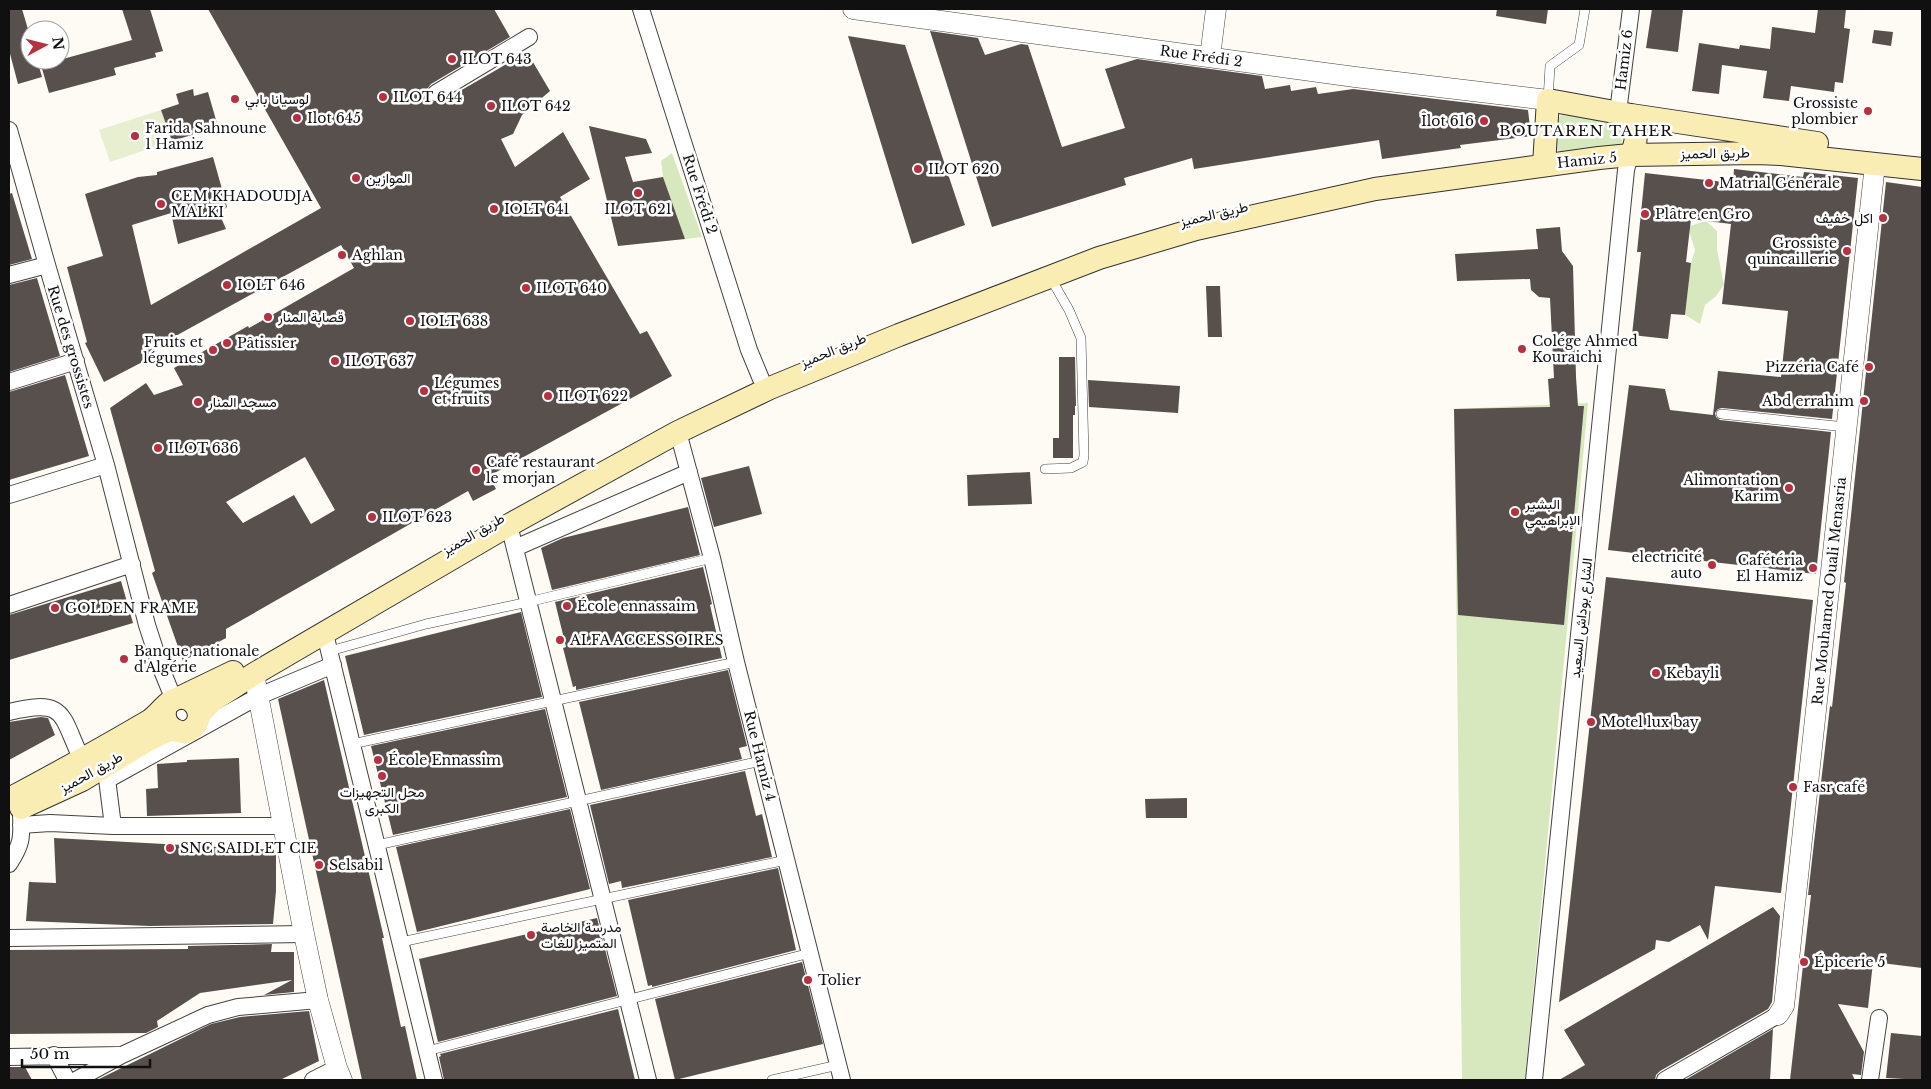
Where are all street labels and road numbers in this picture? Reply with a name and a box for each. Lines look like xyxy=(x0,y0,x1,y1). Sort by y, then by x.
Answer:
street label: Hamiz 6 xyxy=(1611,28,1637,92)
street label: Rue Frédi 2 xyxy=(1159,41,1243,71)
street label: طريق الحميز xyxy=(1679,143,1750,163)
street label: Hamiz 5 xyxy=(1556,148,1618,172)
street label: Rue Frédi 2 xyxy=(679,152,721,236)
street label: طريق الحميز xyxy=(1177,197,1250,231)
street label: Rue des grossistes xyxy=(44,283,98,411)
street label: طريق الحميز xyxy=(796,329,869,372)
street label: Rue Mouhamed Ouali Menasria xyxy=(1808,476,1850,706)
street label: طريق الحميز xyxy=(438,509,508,560)
street label: الشارع بوداش السعيد xyxy=(1566,557,1598,679)
street label: Rue Hamiz 4 xyxy=(740,709,780,803)
street label: طريق الحميز xyxy=(55,747,126,797)

